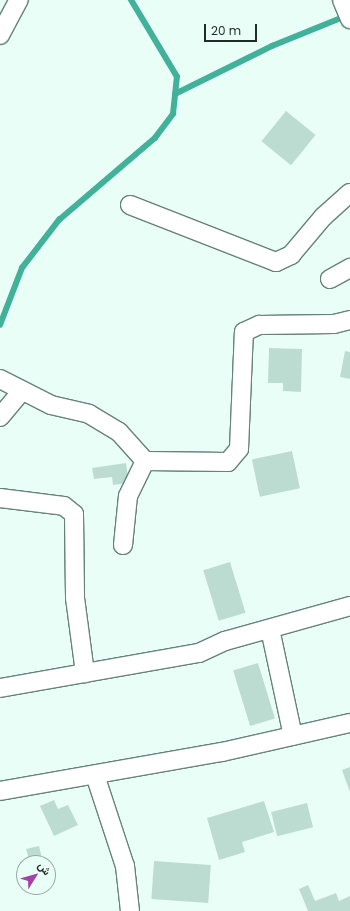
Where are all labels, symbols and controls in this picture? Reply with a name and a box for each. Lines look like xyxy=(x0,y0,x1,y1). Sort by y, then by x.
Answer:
scale bar xyxy=(206,16,259,42)
text: 20 m xyxy=(211,22,241,39)
north arrow xyxy=(16,855,56,895)
text: ش xyxy=(34,858,55,878)

